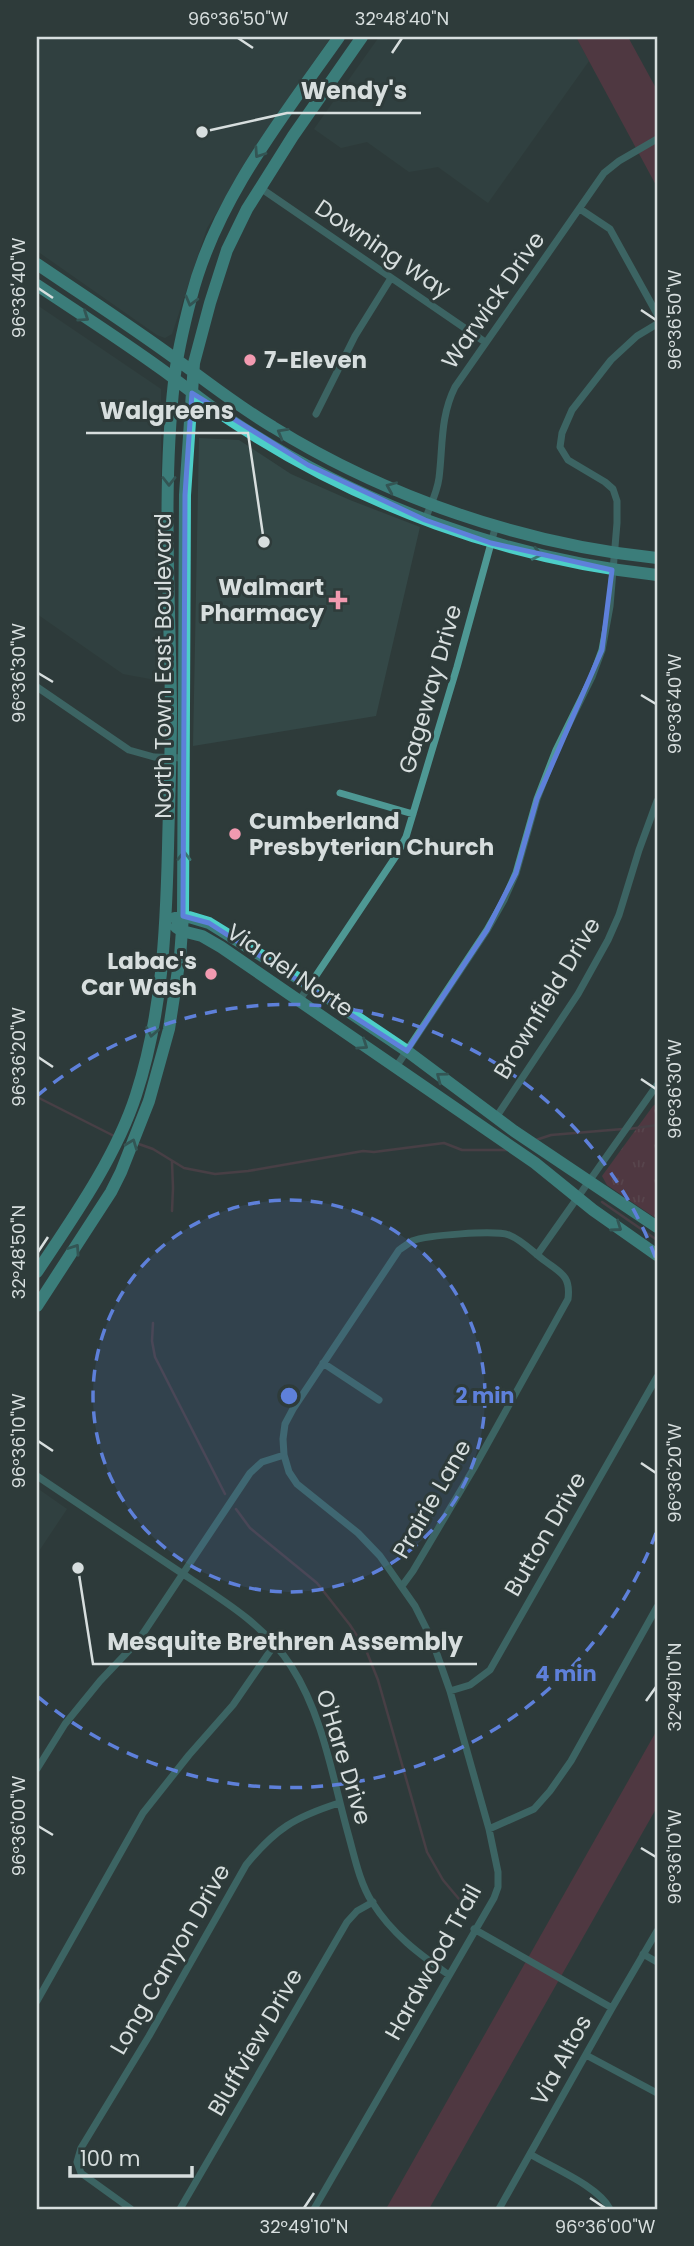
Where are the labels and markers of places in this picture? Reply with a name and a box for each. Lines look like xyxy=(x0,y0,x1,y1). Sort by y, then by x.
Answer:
callout: Wendy's xyxy=(287,68,421,113)
place label: 7-Eleven xyxy=(264,344,367,376)
marker: 7-Eleven xyxy=(242,352,258,368)
callout: Walgreens xyxy=(86,388,248,433)
place label: Walmart Pharmacy xyxy=(200,571,324,629)
marker: Walmart Pharmacy xyxy=(330,592,346,608)
place label: Cumberland Presbyterian Church xyxy=(249,805,494,863)
marker: Cumberland Presbyterian Church xyxy=(227,826,243,842)
place label: Labac's Car Wash xyxy=(81,945,197,1003)
marker: Labac's Car Wash xyxy=(203,966,219,982)
centre of rings xyxy=(277,1384,301,1408)
callout: Mesquite Brethren Assembly xyxy=(93,1619,477,1664)

